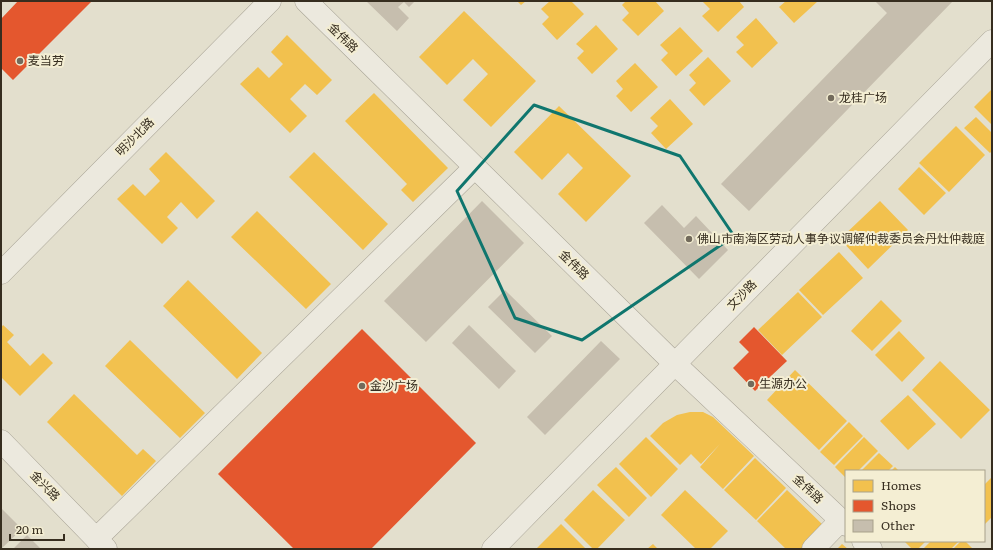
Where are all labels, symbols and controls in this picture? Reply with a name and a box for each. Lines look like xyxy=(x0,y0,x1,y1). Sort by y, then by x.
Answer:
street label: 金伟路 xyxy=(324,18,363,56)
place label: 麦当劳 xyxy=(28,51,64,69)
marker: 麦当劳 xyxy=(15,56,25,66)
place label: 龙桂广场 xyxy=(839,88,887,106)
marker: 龙桂广场 xyxy=(826,93,836,103)
street label: 明沙北路 xyxy=(111,113,158,160)
place label: 佛山市南海区劳动人事争议调解仲裁委员会丹灶仲裁庭 xyxy=(697,229,985,247)
marker: 佛山市南海区劳动人事争议调解仲裁委员会丹灶仲裁庭 xyxy=(684,234,694,244)
street label: 金伟路 xyxy=(555,245,594,283)
street label: 文沙路 xyxy=(722,275,760,314)
place label: 生源办公 xyxy=(759,374,807,392)
place label: 金沙广场 xyxy=(370,376,418,394)
marker: 生源办公 xyxy=(746,379,756,389)
marker: 金沙广场 xyxy=(357,381,367,391)
street label: 金兴路 xyxy=(27,466,65,505)
street label: 金伟路 xyxy=(789,469,828,507)
legend xyxy=(845,470,985,542)
text: Homes xyxy=(881,476,921,494)
text: Shops xyxy=(881,496,916,514)
scale bar xyxy=(10,516,64,542)
text: Other xyxy=(881,516,915,534)
text: 20 m xyxy=(16,520,43,538)

